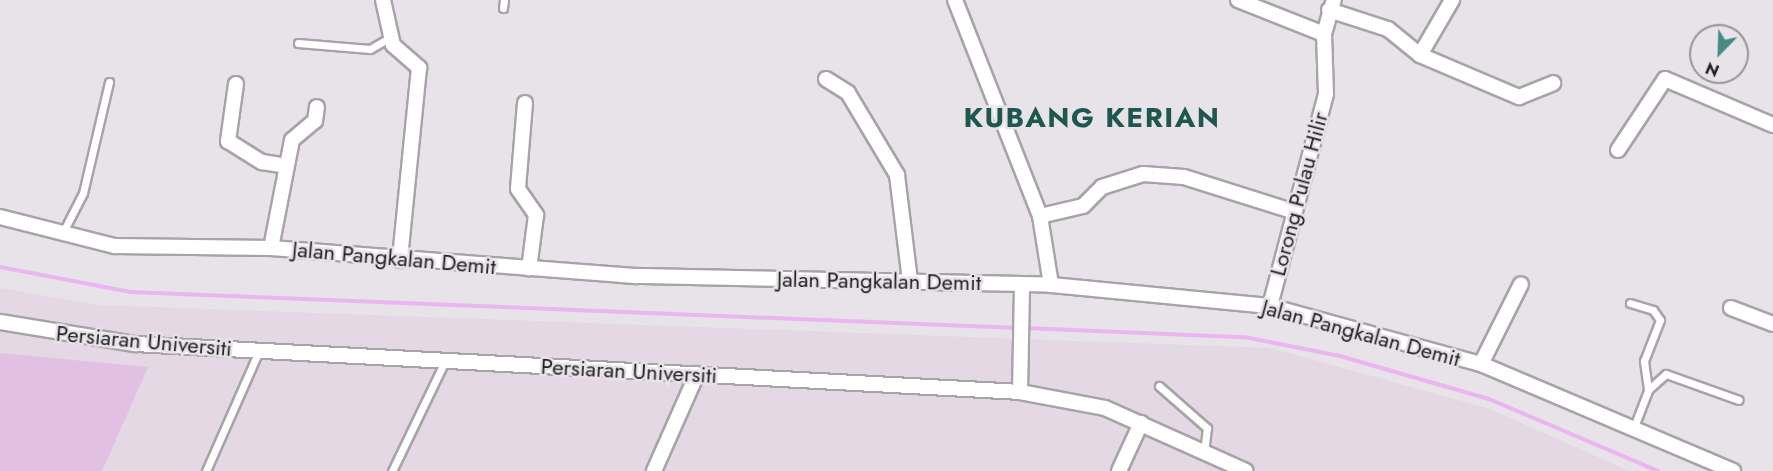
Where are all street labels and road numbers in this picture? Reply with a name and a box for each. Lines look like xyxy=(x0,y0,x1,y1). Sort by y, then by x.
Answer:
street label: Lorong Pulau Hilir xyxy=(1264,109,1334,279)
street label: Jalan Pangkalan Demit xyxy=(291,236,497,280)
street label: Jalan Pangkalan Demit xyxy=(777,266,981,296)
street label: Jalan Pangkalan Demit xyxy=(1259,294,1463,372)
street label: Persiaran Universiti xyxy=(55,320,233,362)
street label: Persiaran Universiti xyxy=(540,353,718,389)

